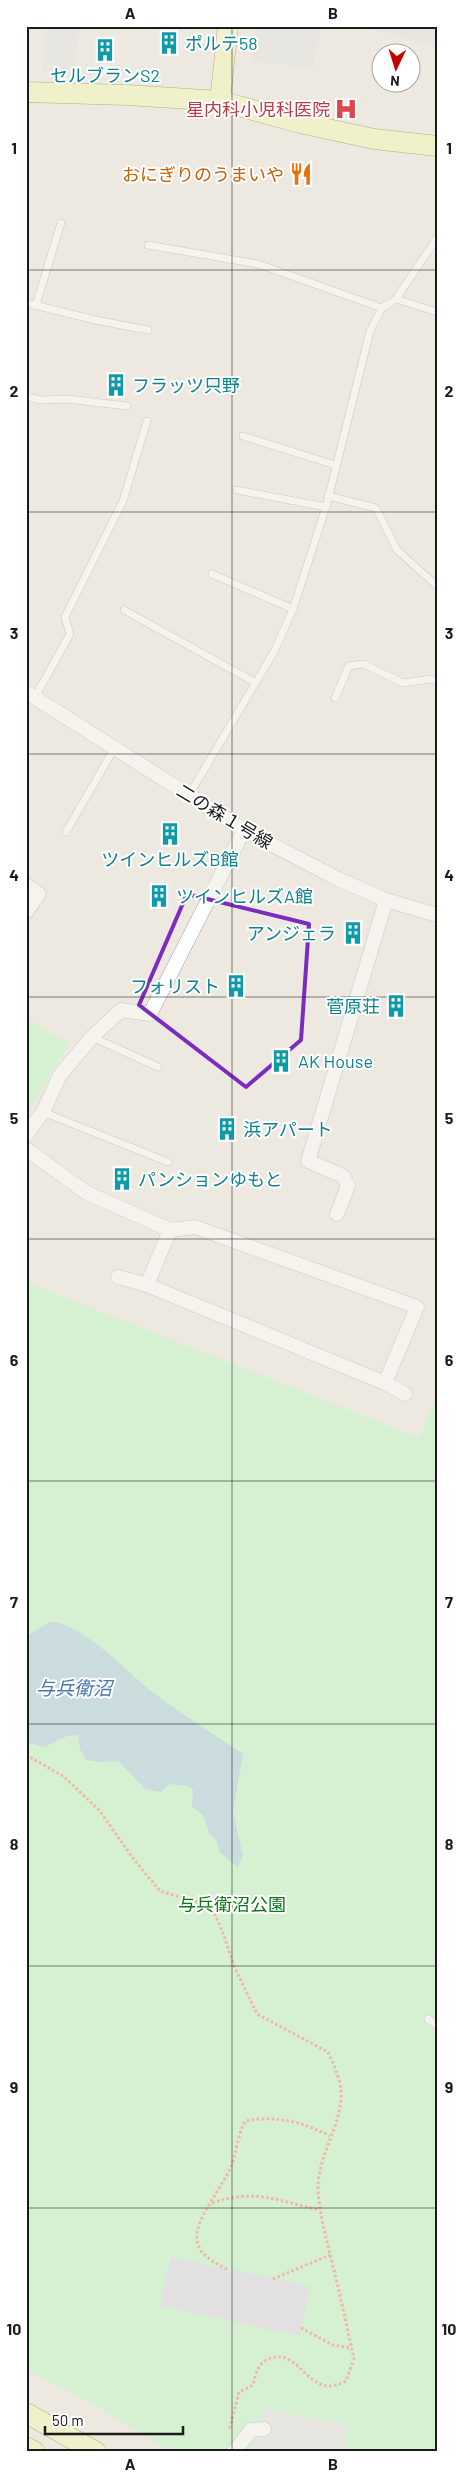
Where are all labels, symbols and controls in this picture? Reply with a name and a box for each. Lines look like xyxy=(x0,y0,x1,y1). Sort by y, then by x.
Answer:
text: A xyxy=(125,3,136,22)
text: B xyxy=(328,3,338,22)
building icon: ポルテ58 xyxy=(156,30,182,56)
place label: ポルテ58 xyxy=(185,32,258,54)
building icon: セルブランS2 xyxy=(92,37,118,63)
north arrow xyxy=(370,42,420,92)
place label: セルブランS2 xyxy=(50,64,160,86)
text: N xyxy=(390,73,400,90)
hospital icon: 星内科小児科医院 xyxy=(333,96,359,122)
place label: 星内科小児科医院 xyxy=(186,98,330,120)
text: 1 xyxy=(11,138,17,157)
text: 1 xyxy=(446,138,452,157)
restaurant icon: おにぎりのうまいや xyxy=(288,161,314,187)
place label: おにぎりのうまいや xyxy=(122,163,284,185)
building icon: フラッツ只野 xyxy=(103,372,129,398)
place label: フラッツ只野 xyxy=(132,374,240,396)
text: 2 xyxy=(10,381,19,400)
text: 2 xyxy=(445,381,454,400)
text: 3 xyxy=(10,623,18,642)
text: 3 xyxy=(445,623,453,642)
street label: 二の森１号線 xyxy=(173,779,277,853)
building icon: ツインヒルズB館 xyxy=(157,821,183,847)
place label: ツインヒルズB館 xyxy=(101,848,239,870)
text: 4 xyxy=(9,865,19,884)
text: 4 xyxy=(444,865,454,884)
building icon: ツインヒルズA館 xyxy=(146,883,172,909)
place label: ツインヒルズA館 xyxy=(176,885,313,907)
building icon: アンジェラ xyxy=(340,920,366,946)
place label: アンジェラ xyxy=(247,922,336,944)
building icon: フォリスト xyxy=(223,973,249,999)
place label: フォリスト xyxy=(130,975,220,997)
building icon: 菅原荘 xyxy=(383,993,409,1019)
place label: 菅原荘 xyxy=(326,995,380,1017)
building icon: AK House xyxy=(268,1048,294,1074)
place label: AK House xyxy=(298,1050,373,1072)
text: 5 xyxy=(10,1108,19,1127)
text: 5 xyxy=(445,1108,454,1127)
building icon: 浜アパート xyxy=(214,1116,240,1142)
place label: 浜アパート xyxy=(243,1118,333,1140)
building icon: パンションゆもと xyxy=(109,1166,135,1192)
place label: パンションゆもと xyxy=(138,1168,283,1190)
text: 6 xyxy=(10,1350,19,1369)
text: 6 xyxy=(445,1350,454,1369)
text: 7 xyxy=(10,1592,18,1611)
text: 7 xyxy=(445,1592,453,1611)
water label: 与兵衛沼 xyxy=(36,1676,115,1699)
text: 8 xyxy=(10,1834,19,1853)
text: 8 xyxy=(445,1834,454,1853)
park label: 与兵衛沼公園 xyxy=(178,1893,286,1915)
text: 9 xyxy=(10,2077,18,2096)
text: 9 xyxy=(445,2077,453,2096)
text: 10 xyxy=(7,2319,21,2338)
text: 10 xyxy=(442,2319,456,2338)
scale bar xyxy=(45,2403,182,2435)
text: 50 m xyxy=(52,2411,84,2429)
text: A xyxy=(125,2454,136,2473)
text: B xyxy=(328,2454,338,2473)

